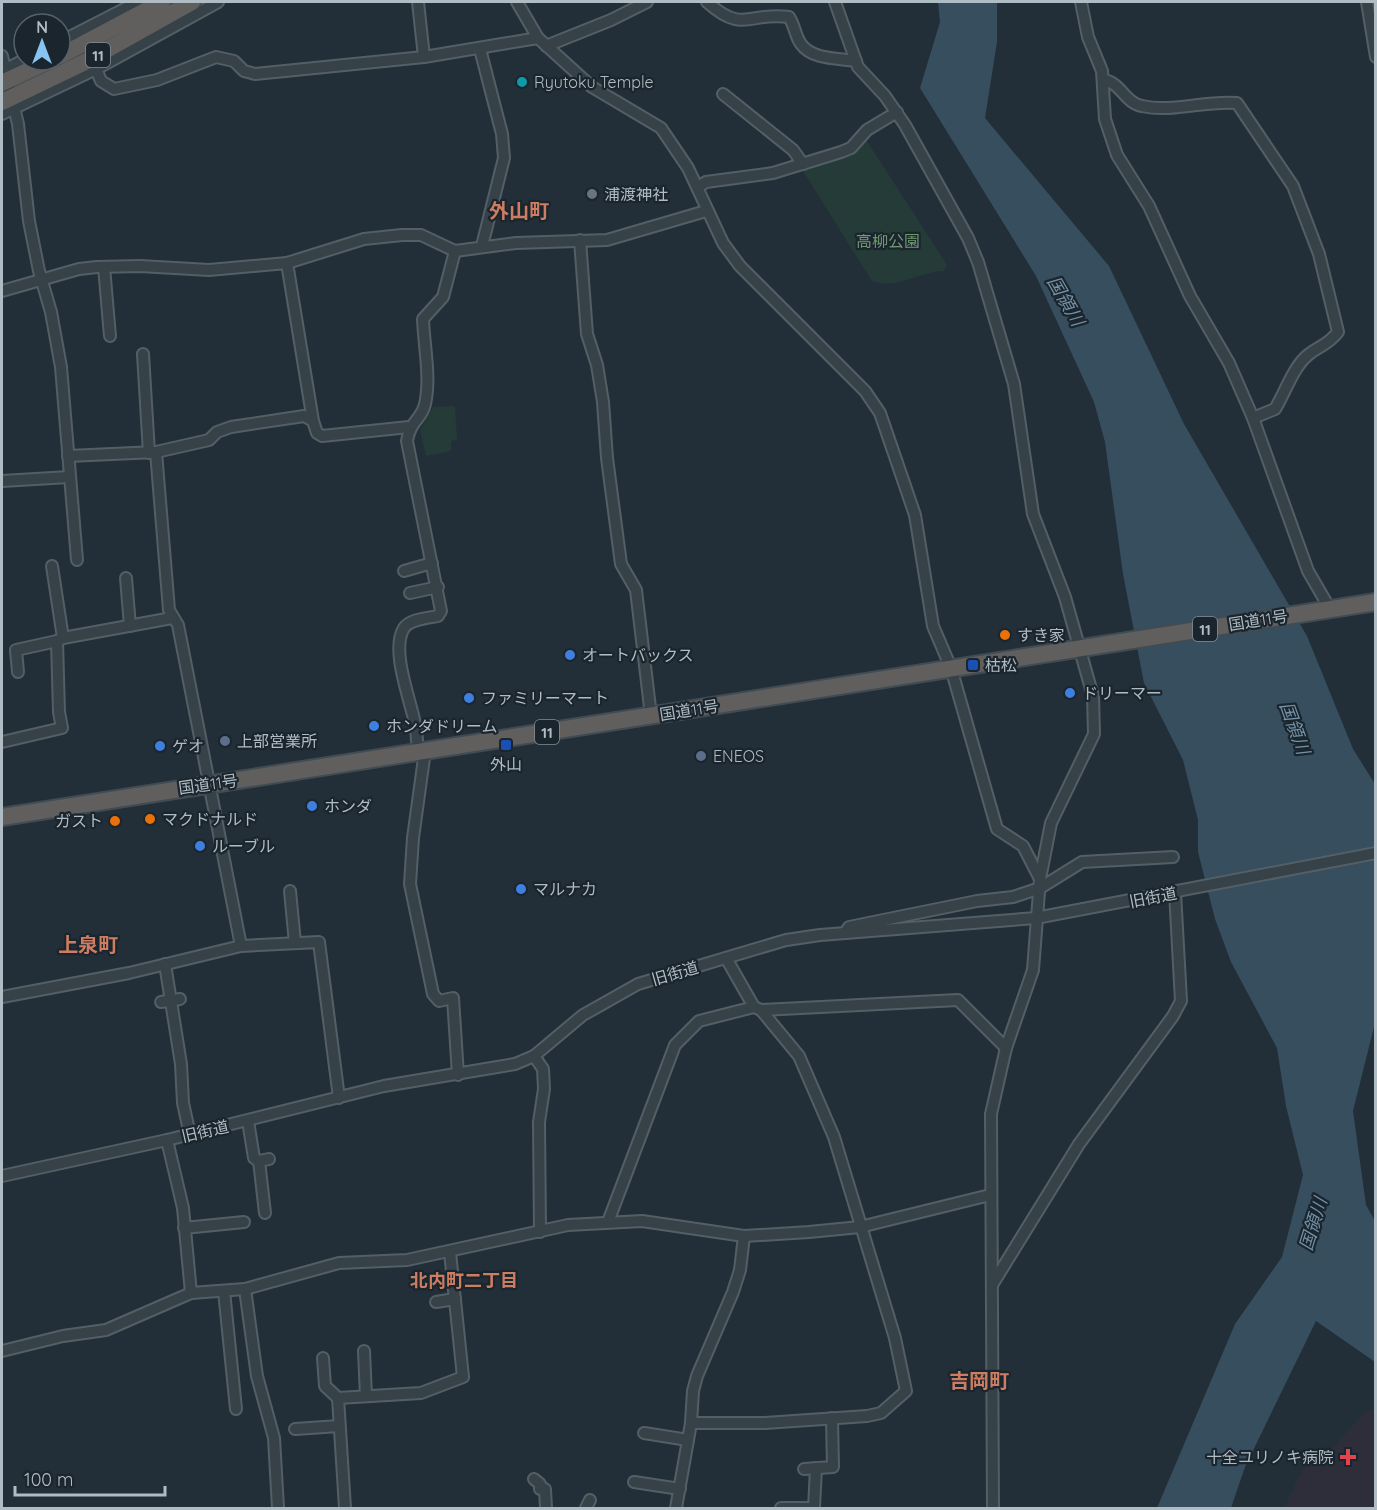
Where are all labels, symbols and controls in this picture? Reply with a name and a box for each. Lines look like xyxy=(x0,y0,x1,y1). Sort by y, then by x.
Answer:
north arrow xyxy=(12,12,72,72)
text: N xyxy=(36,17,48,37)
road number: 11 xyxy=(86,43,110,67)
place label: Ryutoku Temple xyxy=(534,72,654,92)
marker: Ryutoku Temple xyxy=(515,75,529,89)
place label: 浦渡神社 xyxy=(604,184,668,204)
marker: 浦渡神社 xyxy=(585,187,599,201)
district label: 外山町 xyxy=(489,198,549,223)
park label: 高柳公園 xyxy=(856,231,920,251)
water label: 国領川 xyxy=(1043,272,1090,332)
street label: 国道11号 xyxy=(1227,605,1289,635)
road number: 11 xyxy=(1193,617,1217,641)
place label: すき家 xyxy=(1017,625,1065,645)
marker: すき家 xyxy=(998,628,1012,642)
place label: オートバックス xyxy=(582,645,694,665)
marker: オートバックス xyxy=(563,648,577,662)
place label: 枯松 xyxy=(985,655,1017,675)
marker: 枯松 xyxy=(966,658,980,672)
place label: ドリーマー xyxy=(1082,683,1162,703)
marker: ドリーマー xyxy=(1063,686,1077,700)
place label: ファミリーマート xyxy=(481,688,609,708)
marker: ファミリーマート xyxy=(462,691,476,705)
street label: 国道11号 xyxy=(658,695,720,725)
water label: 国領川 xyxy=(1275,699,1316,759)
place label: ホンダドリーム xyxy=(386,716,498,736)
marker: ホンダドリーム xyxy=(367,719,381,733)
road number: 11 xyxy=(535,720,559,744)
place label: 上部営業所 xyxy=(237,731,317,751)
marker: 上部営業所 xyxy=(218,734,232,748)
place label: ゲオ xyxy=(172,736,204,756)
marker: 外山 xyxy=(499,738,513,752)
marker: ゲオ xyxy=(153,739,167,753)
place label: ENEOS xyxy=(713,746,764,766)
marker: ENEOS xyxy=(694,749,708,763)
place label: 外山 xyxy=(490,754,522,774)
street label: 国道11号 xyxy=(177,770,239,798)
place label: ホンダ xyxy=(324,796,372,816)
marker: ホンダ xyxy=(305,799,319,813)
place label: マクドナルド xyxy=(162,809,258,829)
place label: ガスト xyxy=(55,811,103,831)
marker: マクドナルド xyxy=(143,812,157,826)
marker: ガスト xyxy=(108,814,122,828)
place label: ルーブル xyxy=(212,836,275,856)
marker: ルーブル xyxy=(193,839,207,853)
place label: マルナカ xyxy=(533,879,597,899)
marker: マルナカ xyxy=(514,882,528,896)
street label: 旧街道 xyxy=(1128,883,1178,911)
district label: 上泉町 xyxy=(58,932,118,957)
street label: 旧街道 xyxy=(649,957,701,989)
street label: 旧街道 xyxy=(179,1116,231,1146)
water label: 国領川 xyxy=(1294,1193,1332,1253)
district label: 北内町二丁目 xyxy=(410,1269,518,1292)
district label: 吉岡町 xyxy=(949,1368,1009,1393)
place label: 十全ユリノキ病院 xyxy=(1206,1447,1334,1467)
marker: 十全ユリノキ病院 xyxy=(1339,1448,1357,1466)
scale bar xyxy=(15,1459,165,1497)
text: 100 m xyxy=(24,1468,73,1491)

